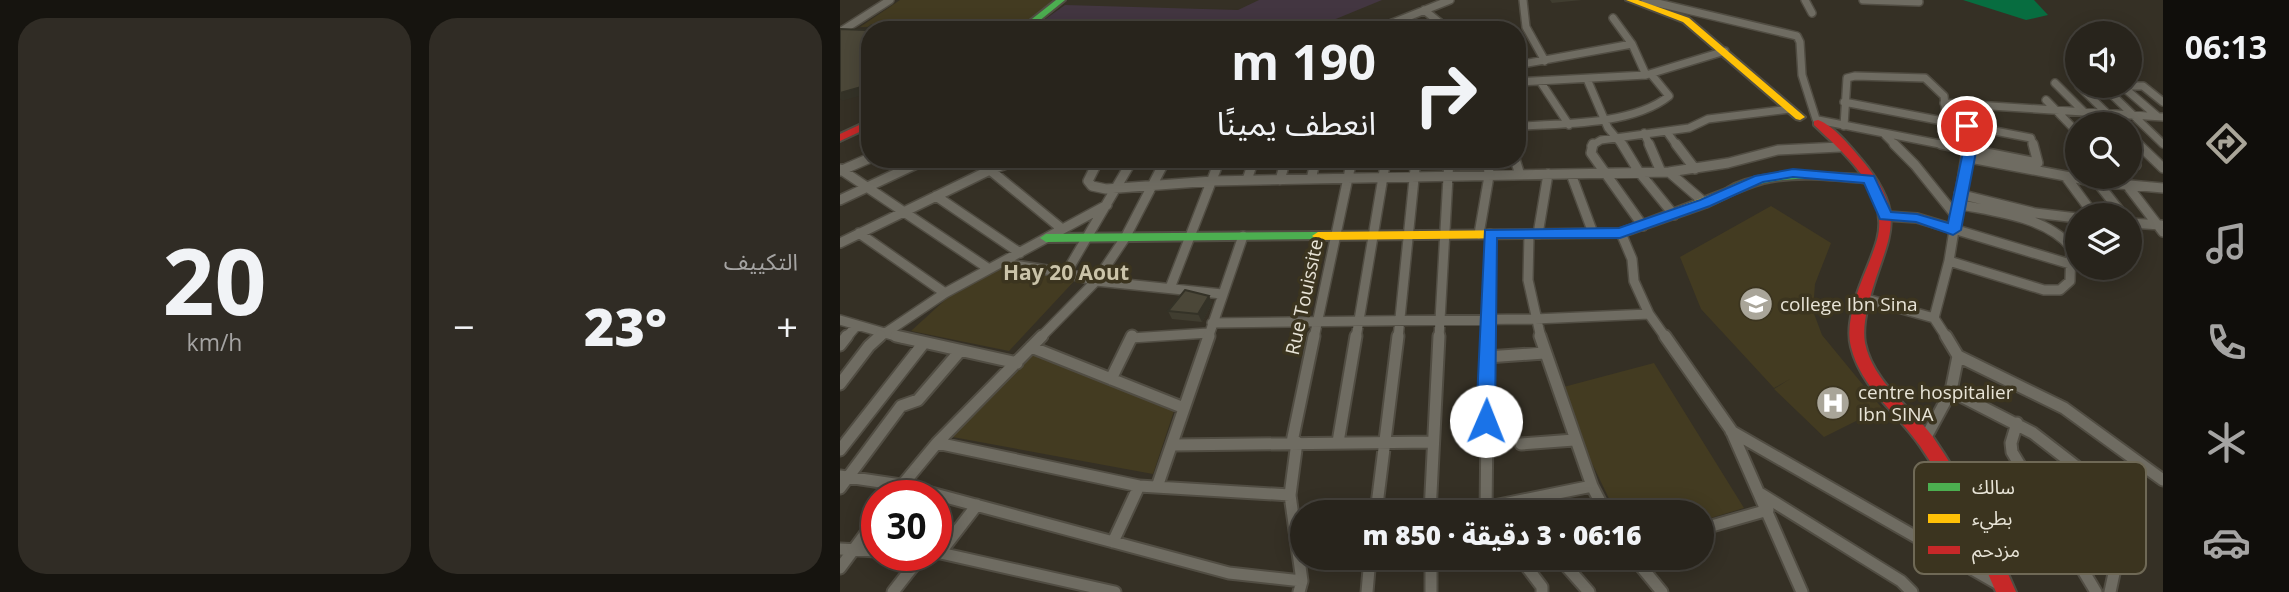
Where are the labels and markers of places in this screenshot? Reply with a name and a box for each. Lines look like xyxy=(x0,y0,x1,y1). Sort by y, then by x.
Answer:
pin xyxy=(1937,96,1997,156)
school or university icon: college Ibn Sina xyxy=(1737,285,1775,323)
place label: college Ibn Sina xyxy=(1780,291,1918,317)
place label: centre hospitalier Ibn SINA xyxy=(1858,379,2014,427)
hospital icon: centre hospitalier Ibn SINA xyxy=(1814,384,1852,422)

